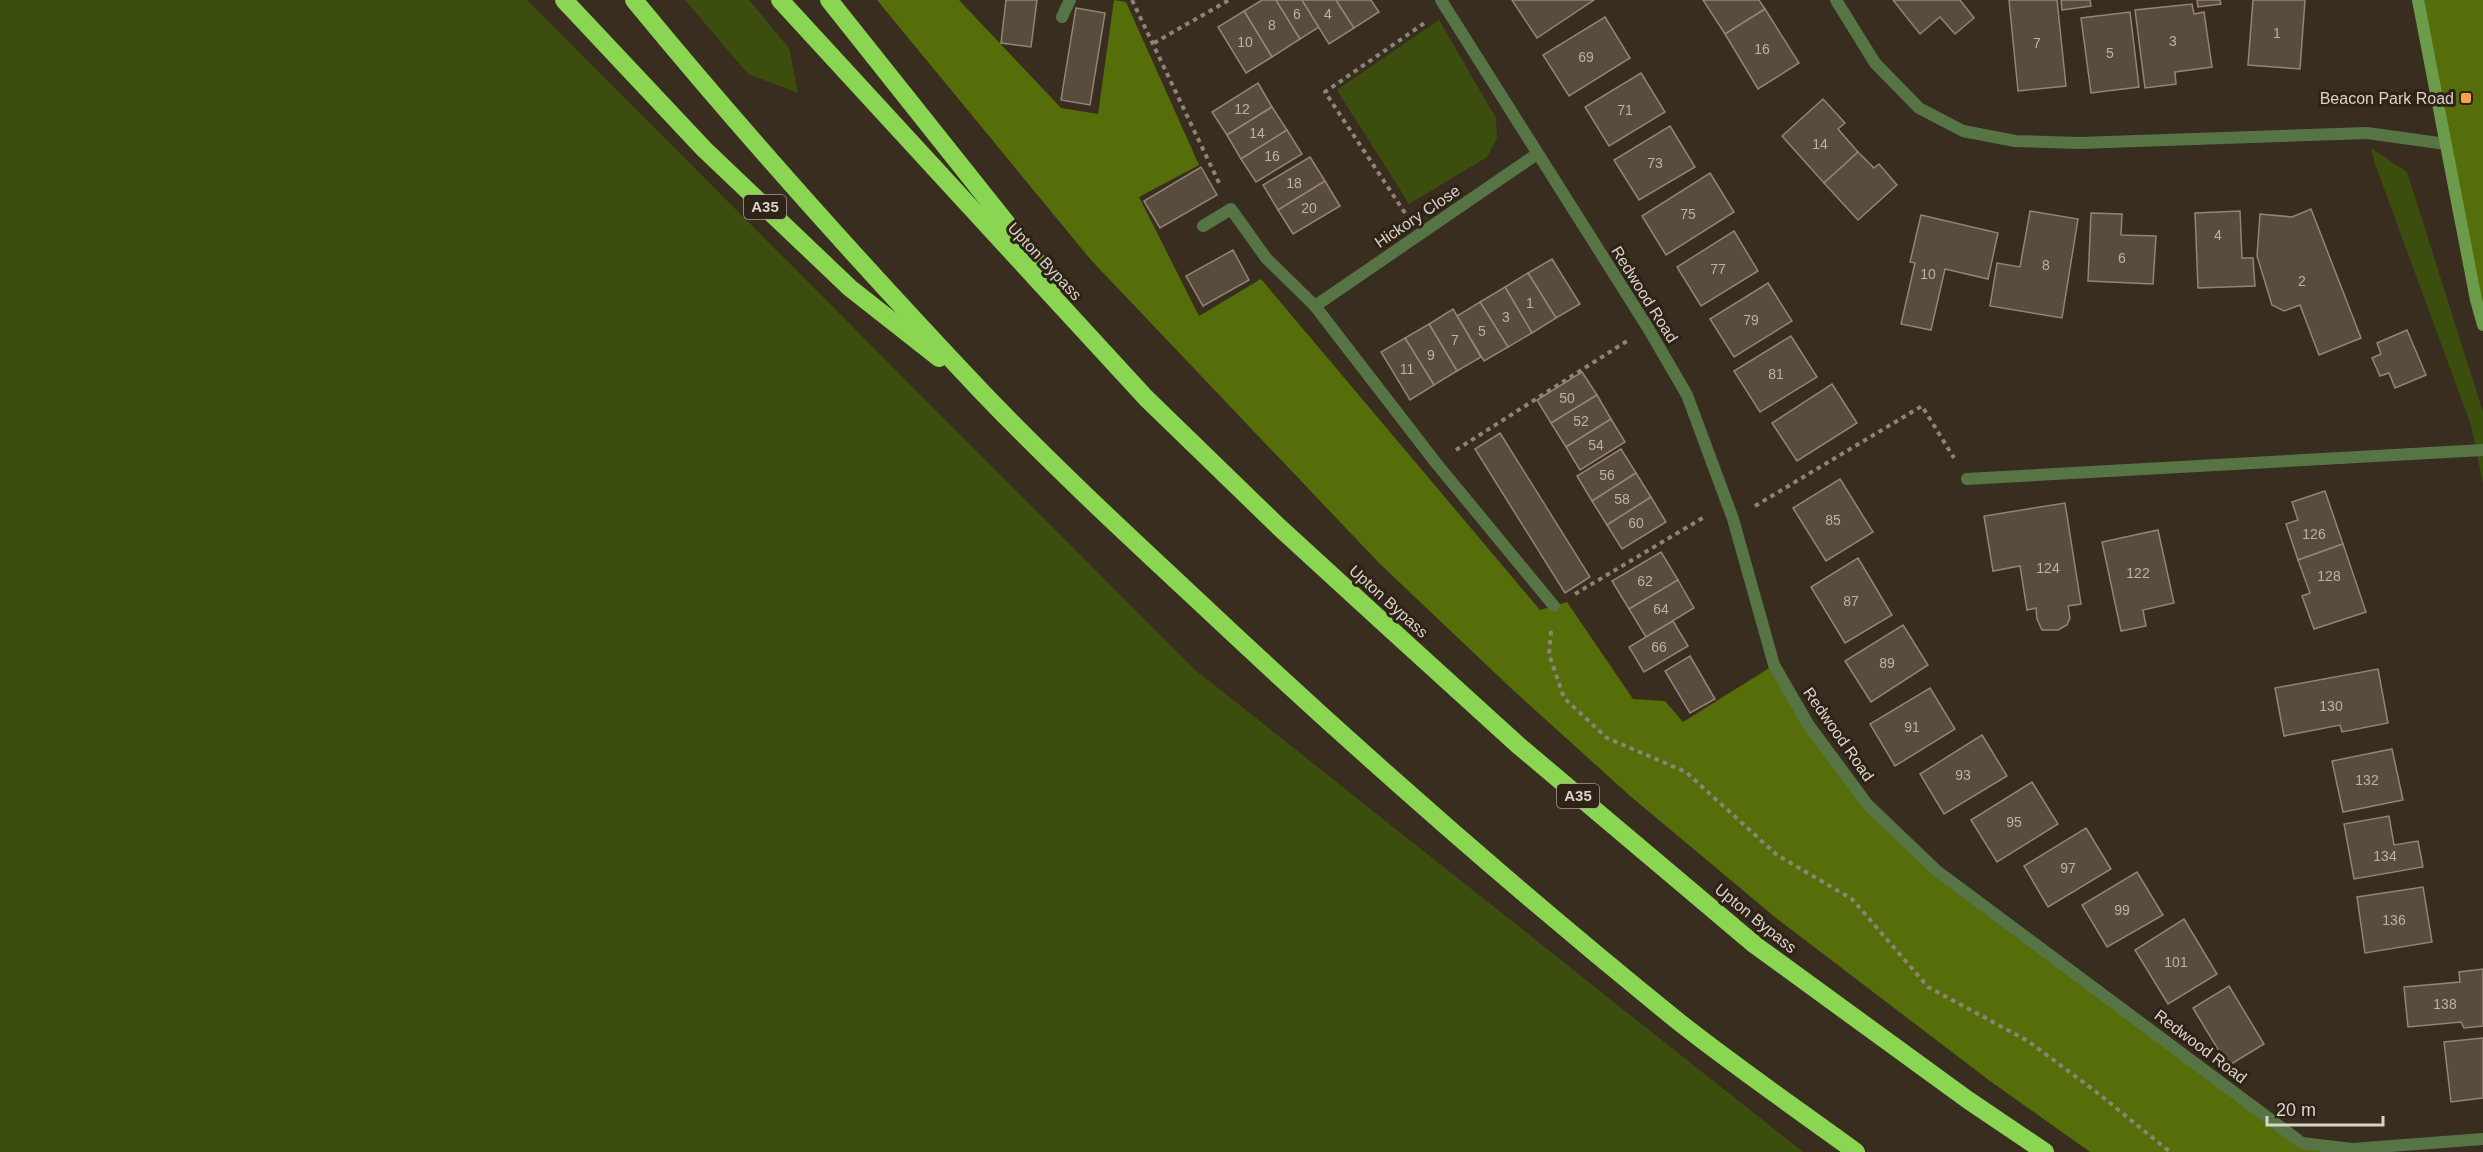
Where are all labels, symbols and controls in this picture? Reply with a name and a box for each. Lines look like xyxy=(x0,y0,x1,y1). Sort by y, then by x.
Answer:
house number: 6 xyxy=(1293,6,1301,22)
house number: 4 xyxy=(1324,6,1332,22)
house number: 8 xyxy=(1268,17,1276,33)
house number: 1 xyxy=(2273,25,2281,41)
house number: 3 xyxy=(2169,33,2177,49)
house number: 10 xyxy=(1237,34,1253,50)
house number: 7 xyxy=(2033,35,2041,51)
house number: 16 xyxy=(1754,41,1770,57)
house number: 5 xyxy=(2106,45,2114,61)
house number: 69 xyxy=(1578,49,1594,65)
place label: Beacon Park Road xyxy=(2320,90,2454,107)
marker: Beacon Park Road xyxy=(2459,91,2473,105)
house number: 12 xyxy=(1234,101,1250,117)
house number: 71 xyxy=(1617,102,1633,118)
house number: 14 xyxy=(1249,125,1265,141)
house number: 14 xyxy=(1812,136,1828,152)
house number: 16 xyxy=(1264,148,1280,164)
house number: 73 xyxy=(1647,155,1663,171)
house number: 18 xyxy=(1286,175,1302,191)
street label: Hickory Close xyxy=(1372,182,1463,251)
road number: A35 xyxy=(744,195,786,219)
house number: 20 xyxy=(1301,200,1317,216)
house number: 75 xyxy=(1680,206,1696,222)
street label: Upton Bypass xyxy=(1004,219,1085,304)
house number: 4 xyxy=(2214,227,2222,243)
street label: Redwood Road xyxy=(1608,243,1681,346)
house number: 6 xyxy=(2118,250,2126,266)
house number: 8 xyxy=(2042,257,2050,273)
house number: 77 xyxy=(1710,261,1726,277)
house number: 10 xyxy=(1920,266,1936,282)
house number: 2 xyxy=(2298,273,2306,289)
house number: 1 xyxy=(1526,295,1534,311)
house number: 3 xyxy=(1502,309,1510,325)
house number: 79 xyxy=(1743,312,1759,328)
house number: 5 xyxy=(1478,323,1486,339)
house number: 7 xyxy=(1451,332,1459,348)
house number: 9 xyxy=(1427,347,1435,363)
house number: 11 xyxy=(1400,361,1414,377)
house number: 81 xyxy=(1768,366,1784,382)
house number: 50 xyxy=(1559,390,1575,406)
house number: 52 xyxy=(1573,413,1589,429)
house number: 54 xyxy=(1588,437,1604,453)
house number: 56 xyxy=(1599,467,1615,483)
house number: 58 xyxy=(1614,491,1630,507)
house number: 85 xyxy=(1825,512,1841,528)
house number: 60 xyxy=(1628,515,1644,531)
house number: 126 xyxy=(2302,526,2326,542)
house number: 124 xyxy=(2036,560,2060,576)
street label: Upton Bypass xyxy=(1346,562,1431,641)
house number: 122 xyxy=(2126,565,2150,581)
house number: 128 xyxy=(2317,568,2341,584)
house number: 62 xyxy=(1637,573,1653,589)
house number: 87 xyxy=(1843,593,1859,609)
house number: 64 xyxy=(1653,601,1669,617)
house number: 66 xyxy=(1651,639,1667,655)
house number: 89 xyxy=(1879,655,1895,671)
street label: Redwood Road xyxy=(1800,684,1877,784)
house number: 130 xyxy=(2319,698,2343,714)
house number: 91 xyxy=(1904,719,1920,735)
house number: 93 xyxy=(1955,767,1971,783)
house number: 132 xyxy=(2355,772,2379,788)
road number: A35 xyxy=(1557,784,1599,808)
house number: 95 xyxy=(2006,814,2022,830)
house number: 134 xyxy=(2373,848,2397,864)
house number: 97 xyxy=(2060,860,2076,876)
street label: Upton Bypass xyxy=(1712,880,1800,956)
house number: 99 xyxy=(2114,902,2130,918)
house number: 136 xyxy=(2382,912,2406,928)
house number: 101 xyxy=(2164,954,2188,970)
house number: 138 xyxy=(2433,996,2457,1012)
street label: Redwood Road xyxy=(2152,1006,2250,1086)
scale bar xyxy=(2267,1089,2382,1127)
text: 20 m xyxy=(2276,1100,2316,1120)

